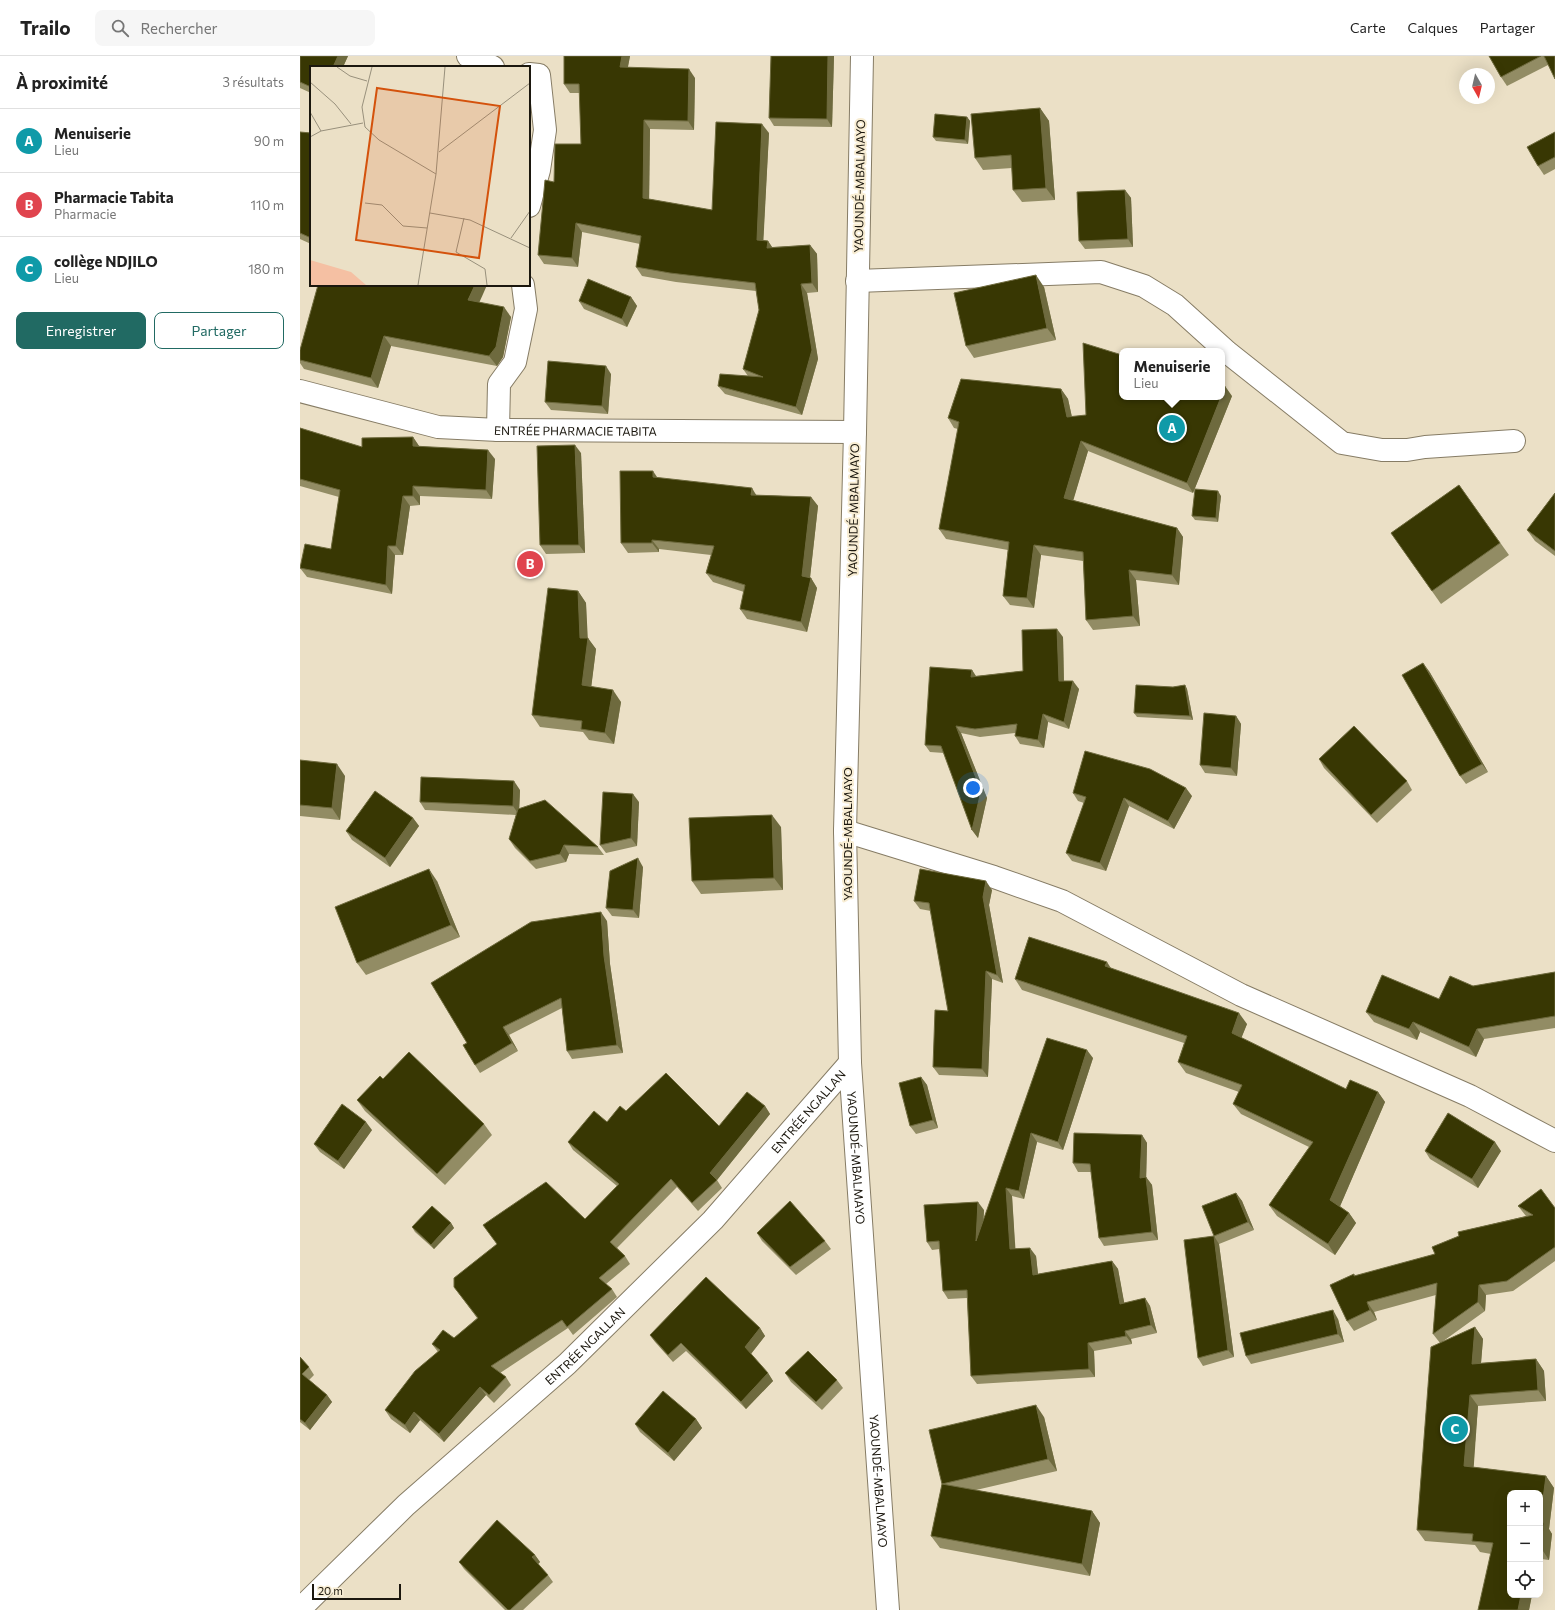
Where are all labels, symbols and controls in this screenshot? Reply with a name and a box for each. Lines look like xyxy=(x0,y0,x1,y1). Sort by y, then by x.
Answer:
search box xyxy=(95,10,375,46)
text: Trailo xyxy=(20,16,71,39)
icon: search xyxy=(109,17,131,39)
text: Rechercher xyxy=(141,19,218,37)
text: Carte xyxy=(1350,19,1386,36)
text: Calques xyxy=(1408,19,1458,36)
text: Partager xyxy=(1480,19,1535,36)
inset map xyxy=(310,66,530,286)
north arrow xyxy=(1459,68,1495,104)
text: À proximité xyxy=(16,72,108,93)
text: 3 résultats xyxy=(222,74,284,90)
street label: YAOUNDÉ-MBALMAYO xyxy=(851,119,867,253)
text: Menuiserie xyxy=(54,124,131,142)
text: A xyxy=(24,133,34,149)
text: 90 m xyxy=(254,133,284,149)
text: Lieu xyxy=(54,142,79,158)
text: Pharmacie Tabita xyxy=(54,188,174,206)
text: B xyxy=(25,197,33,213)
text: 110 m xyxy=(251,197,284,213)
text: Pharmacie xyxy=(54,206,116,222)
text: collège NDJILO xyxy=(54,252,158,270)
text: C xyxy=(25,261,33,277)
text: 180 m xyxy=(248,261,284,277)
text: Lieu xyxy=(54,270,79,286)
button: Enregistrer xyxy=(16,312,146,349)
button: Partager xyxy=(154,312,284,349)
popup xyxy=(1119,348,1225,400)
text: Menuiserie xyxy=(1134,357,1210,375)
text: Lieu xyxy=(1134,375,1158,391)
pin: A xyxy=(1159,413,1185,443)
street label: ENTRÉE PHARMACIE TABITA xyxy=(494,423,657,438)
street label: YAOUNDÉ-MBALMAYO xyxy=(845,443,861,577)
pin: B xyxy=(517,549,543,579)
street label: YAOUNDÉ-MBALMAYO xyxy=(840,767,854,901)
your location xyxy=(963,778,983,798)
street label: ENTRÉE NGALLAN xyxy=(768,1067,848,1156)
street label: YAOUNDÉ-MBALMAYO xyxy=(845,1090,868,1225)
street label: ENTRÉE NGALLAN xyxy=(542,1304,628,1387)
street label: YAOUNDÉ-MBALMAYO xyxy=(867,1414,891,1548)
pin: C xyxy=(1442,1414,1468,1444)
map controls xyxy=(1507,1490,1543,1598)
button: + xyxy=(1507,1490,1543,1526)
button: − xyxy=(1507,1526,1543,1562)
button: locate xyxy=(1507,1562,1543,1598)
scale bar xyxy=(312,1582,401,1601)
text: 20 m xyxy=(318,1584,343,1597)

